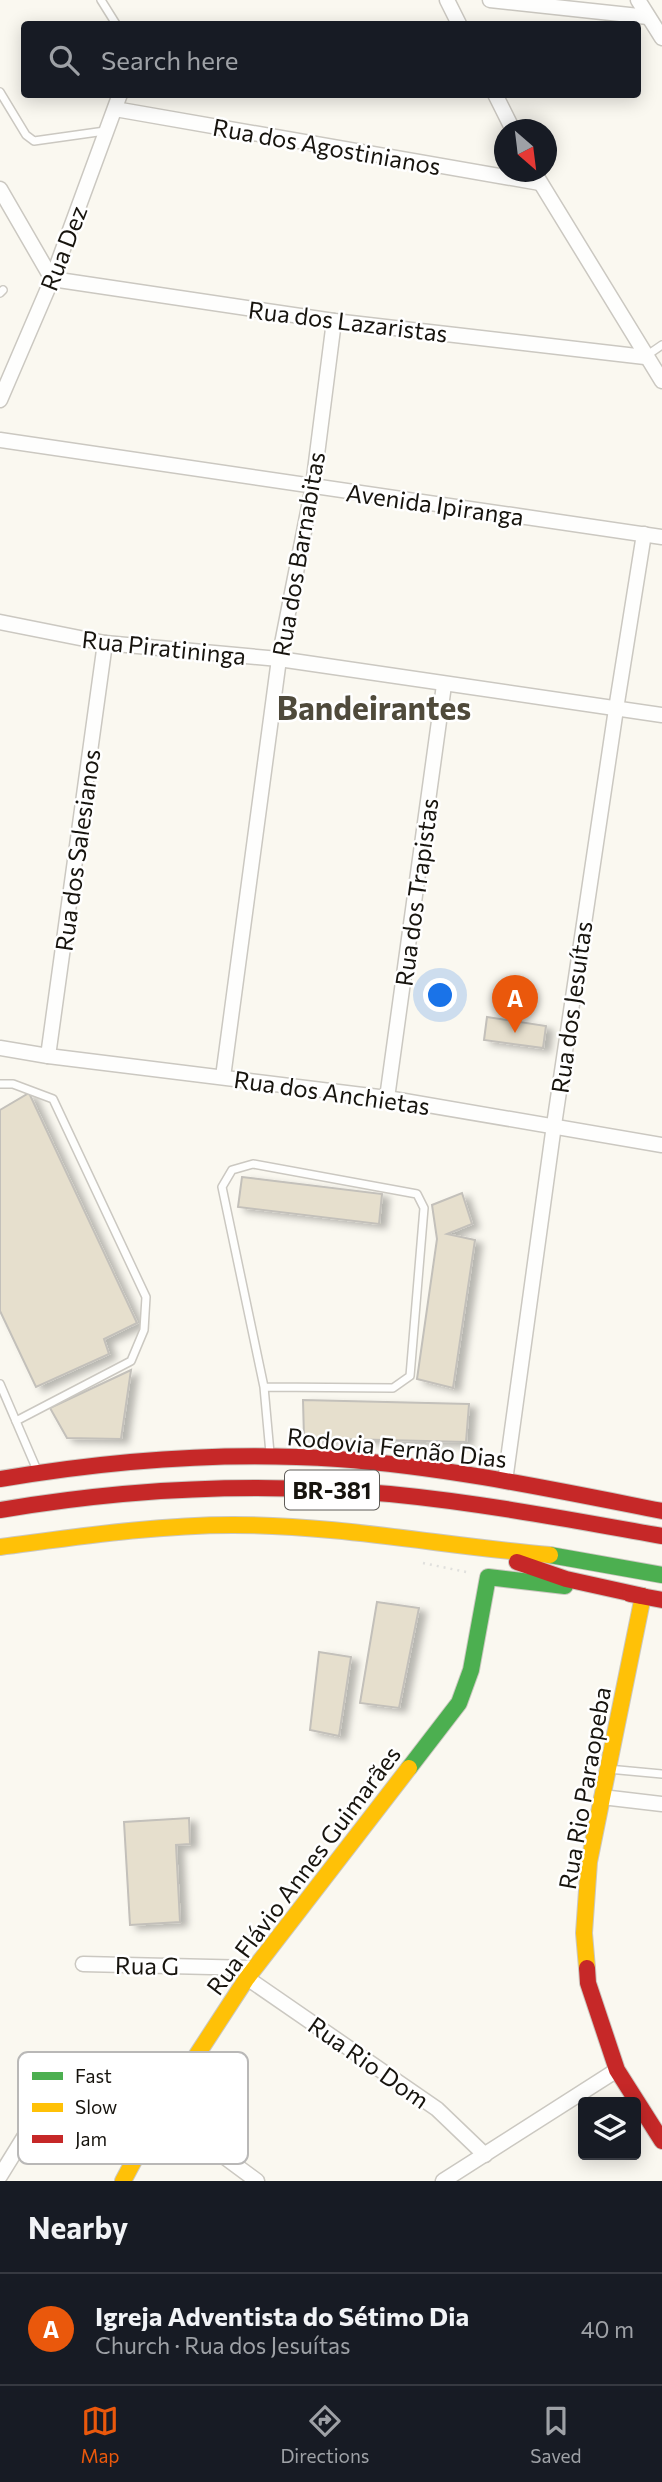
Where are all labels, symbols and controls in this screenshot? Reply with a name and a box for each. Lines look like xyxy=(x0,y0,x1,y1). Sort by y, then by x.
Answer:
search box xyxy=(21,21,641,98)
icon: search xyxy=(45,41,83,79)
text: Search here xyxy=(101,44,239,75)
street label: Rua dos Agostinianos xyxy=(211,112,443,180)
north arrow xyxy=(494,119,557,182)
street label: Rua Dez xyxy=(34,201,92,295)
street label: Rua dos Lazaristas xyxy=(247,294,449,348)
street label: Rua dos Barnabitas xyxy=(266,449,330,659)
street label: Avenida Ipiranga xyxy=(344,477,526,531)
street label: Rua Piratininga xyxy=(81,624,247,670)
district label: Bandeirantes xyxy=(277,687,471,727)
street label: Rua dos Salesianos xyxy=(48,747,106,953)
street label: Rua dos Trapistas xyxy=(388,796,444,988)
street label: Rua dos Jesuítas xyxy=(545,919,597,1095)
pin: A xyxy=(492,975,538,1033)
your location xyxy=(423,978,457,1012)
street label: Rua dos Anchietas xyxy=(232,1064,432,1120)
street label: Rodovia Fernão Dias xyxy=(286,1421,508,1473)
road number: BR-381 xyxy=(285,1470,379,1510)
street label: Rua Rio Paraopeba xyxy=(552,1684,616,1892)
street label: Rua Flávio Annes Guimarães xyxy=(200,1740,406,2000)
street label: Rua G xyxy=(115,1950,179,1980)
street label: Rua Rio Dom xyxy=(303,2010,435,2114)
legend xyxy=(18,2052,248,2164)
text: Fast xyxy=(75,2064,112,2087)
text: Slow xyxy=(75,2095,117,2118)
map controls xyxy=(578,2097,641,2160)
button: layers xyxy=(578,2097,641,2160)
text: Jam xyxy=(75,2127,107,2150)
text: Nearby xyxy=(28,2208,128,2245)
text: Igreja Adventista do Sétimo Dia xyxy=(95,2300,469,2331)
text: A xyxy=(43,2315,59,2343)
text: 40 m xyxy=(581,2315,634,2343)
text: Church · Rua dos Jesuítas xyxy=(95,2331,351,2359)
tab: Map xyxy=(80,2402,120,2467)
tab: Directions xyxy=(280,2402,370,2467)
tab: Saved xyxy=(530,2402,582,2467)

